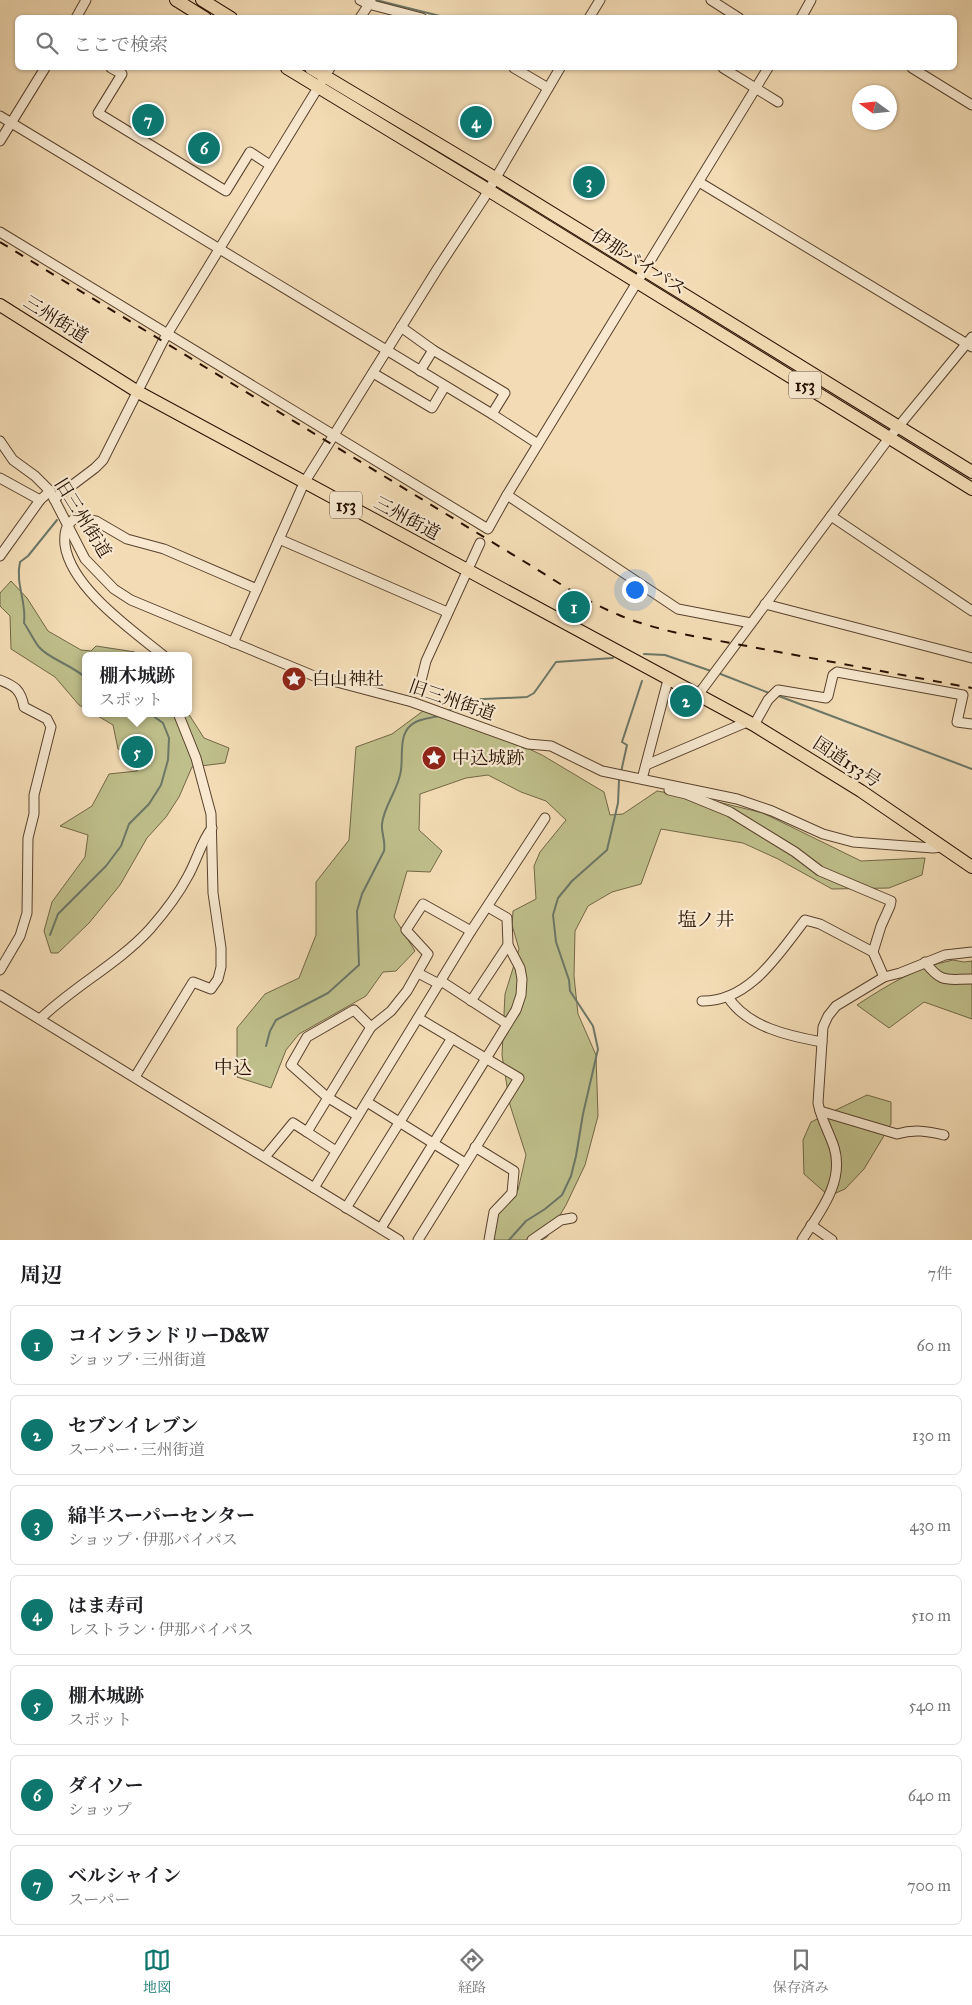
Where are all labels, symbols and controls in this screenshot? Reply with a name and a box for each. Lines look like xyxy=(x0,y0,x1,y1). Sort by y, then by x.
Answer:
search box xyxy=(15,15,957,70)
icon: search xyxy=(33,29,61,57)
text: ここで検索 xyxy=(73,33,168,56)
north arrow xyxy=(852,85,897,130)
pin: 7 xyxy=(132,101,164,139)
pin: 4 xyxy=(460,103,492,141)
pin: 6 xyxy=(188,129,220,167)
pin: 3 xyxy=(573,163,605,201)
street label: 伊那バイパス xyxy=(588,224,690,300)
street label: 三州街道 xyxy=(20,291,92,347)
road number: 153 xyxy=(789,372,821,398)
street label: 旧三州街道 xyxy=(50,474,116,562)
street label: 三州街道 xyxy=(370,491,444,545)
road number: 153 xyxy=(330,492,362,518)
your location xyxy=(622,577,648,603)
pin: 1 xyxy=(558,588,590,626)
popup xyxy=(82,652,192,717)
text: 棚木城跡 xyxy=(99,664,175,687)
place icon: 白山神社 xyxy=(281,666,307,692)
place label: 白山神社 xyxy=(312,668,384,690)
street label: 旧三州街道 xyxy=(406,675,498,725)
pin: 2 xyxy=(670,682,702,720)
text: スポット xyxy=(99,690,163,709)
street label: 国道153号 xyxy=(809,732,885,792)
pin: 5 xyxy=(121,733,153,771)
place icon: 中込城跡 xyxy=(421,745,447,771)
place label: 中込城跡 xyxy=(452,747,524,769)
district label: 塩ノ井 xyxy=(677,908,735,931)
district label: 中込 xyxy=(214,1056,252,1079)
text: 周辺 xyxy=(20,1262,62,1288)
text: 7件 xyxy=(927,1264,952,1283)
text: コインランドリーD&W xyxy=(68,1324,269,1347)
text: 1 xyxy=(34,1336,40,1355)
text: 60 m xyxy=(917,1336,951,1355)
text: ショップ · 三州街道 xyxy=(68,1350,206,1369)
text: セブンイレブン xyxy=(68,1414,199,1437)
text: 2 xyxy=(33,1426,41,1445)
text: 130 m xyxy=(912,1426,951,1445)
text: スーパー · 三州街道 xyxy=(68,1440,205,1459)
text: 綿半スーパーセンター xyxy=(68,1504,255,1527)
text: 3 xyxy=(34,1516,40,1535)
text: 430 m xyxy=(909,1516,951,1535)
text: ショップ · 伊那バイパス xyxy=(68,1530,238,1549)
text: はま寿司 xyxy=(68,1594,144,1617)
text: 4 xyxy=(33,1606,41,1625)
text: 510 m xyxy=(911,1606,951,1625)
text: レストラン · 伊那バイパス xyxy=(68,1620,254,1639)
text: 棚木城跡 xyxy=(68,1684,144,1707)
text: 5 xyxy=(33,1696,41,1715)
text: 540 m xyxy=(909,1696,951,1715)
text: スポット xyxy=(68,1710,132,1729)
text: ダイソー xyxy=(68,1774,144,1797)
text: 6 xyxy=(33,1786,41,1805)
text: 640 m xyxy=(908,1786,951,1805)
text: ショップ xyxy=(68,1800,132,1819)
text: ベルシャイン xyxy=(68,1864,181,1887)
text: 7 xyxy=(33,1876,41,1895)
text: 700 m xyxy=(907,1876,951,1895)
text: スーパー xyxy=(68,1890,130,1909)
tab: 地図 xyxy=(143,1946,171,1996)
tab: 経路 xyxy=(458,1946,486,1996)
tab: 保存済み xyxy=(773,1946,829,1996)

